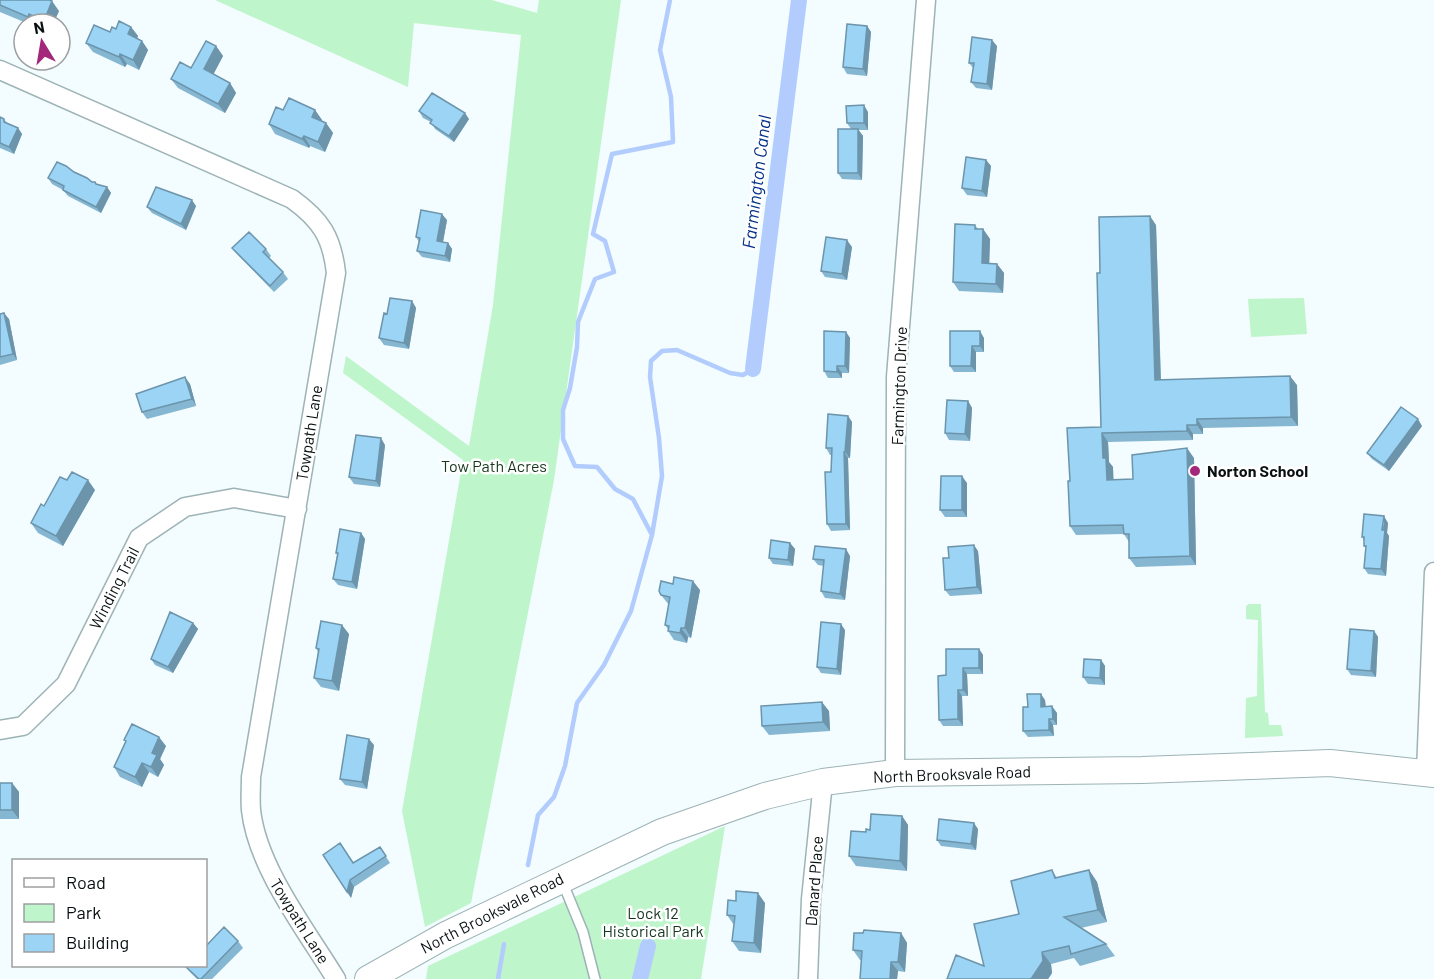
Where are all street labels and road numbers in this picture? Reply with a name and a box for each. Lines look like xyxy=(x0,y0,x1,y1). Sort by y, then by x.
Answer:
street label: Farmington Drive xyxy=(887,326,910,446)
street label: Towpath Lane xyxy=(292,384,325,482)
street label: Winding Trail xyxy=(85,543,142,632)
street label: North Brooksvale Road xyxy=(873,761,1031,786)
street label: Danard Place xyxy=(801,835,826,927)
street label: North Brooksvale Road xyxy=(417,868,566,957)
street label: Towpath Lane xyxy=(267,875,334,967)

